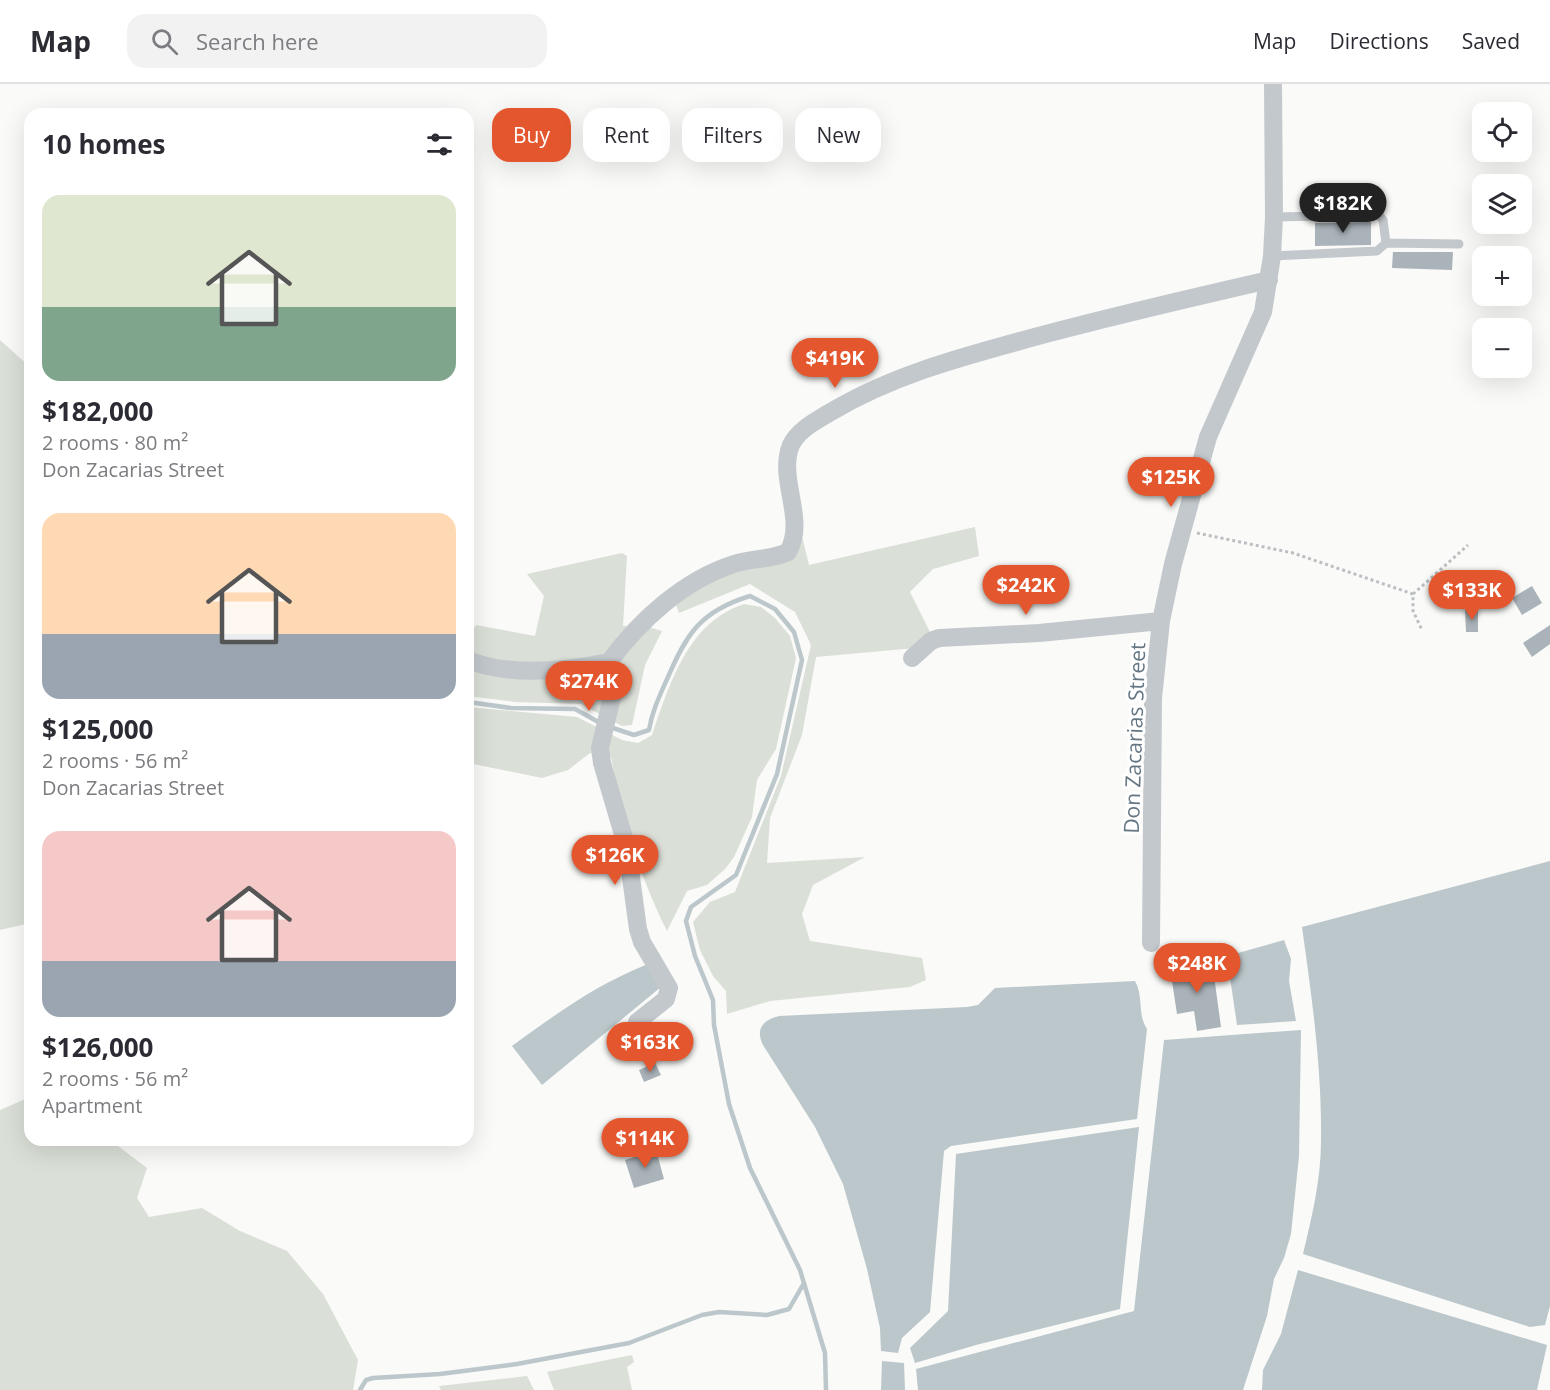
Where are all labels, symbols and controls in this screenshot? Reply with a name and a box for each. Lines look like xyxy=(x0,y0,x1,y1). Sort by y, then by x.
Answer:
search box xyxy=(127,14,547,68)
text: Map xyxy=(30,22,91,60)
icon: search xyxy=(148,25,181,58)
text: Search here xyxy=(196,26,319,56)
text: Map xyxy=(1253,27,1296,55)
text: Directions xyxy=(1329,27,1429,55)
text: Saved xyxy=(1462,27,1520,55)
map controls xyxy=(1472,102,1532,378)
button: locate xyxy=(1472,102,1532,162)
chip: Buy xyxy=(492,108,571,162)
chip: Rent xyxy=(583,108,670,162)
chip: Filters xyxy=(682,108,783,162)
chip: New xyxy=(795,108,881,162)
text: 10 homes xyxy=(42,126,166,162)
icon: filters xyxy=(423,128,456,161)
button: layers xyxy=(1472,174,1532,234)
pin: $182K xyxy=(1301,183,1385,234)
text: $182K xyxy=(1313,189,1373,216)
icon: home xyxy=(195,234,303,342)
button: + xyxy=(1472,246,1532,306)
button: − xyxy=(1472,318,1532,378)
pin: $419K xyxy=(793,338,877,389)
text: $419K xyxy=(805,344,865,371)
text: $182,000 xyxy=(42,393,153,429)
text: 2 rooms · 80 m² xyxy=(42,429,188,456)
text: Don Zacarias Street xyxy=(42,456,224,483)
pin: $125K xyxy=(1129,457,1213,508)
text: $125K xyxy=(1141,463,1201,490)
icon: home xyxy=(195,552,303,660)
pin: $242K xyxy=(984,565,1068,616)
pin: $133K xyxy=(1430,570,1514,621)
text: $242K xyxy=(996,571,1056,598)
text: $133K xyxy=(1442,576,1502,603)
street label: Don Zacarias Street xyxy=(1117,642,1151,834)
pin: $274K xyxy=(547,661,631,712)
text: $274K xyxy=(559,667,619,694)
text: $125,000 xyxy=(42,711,153,747)
text: 2 rooms · 56 m² xyxy=(42,747,188,774)
text: Don Zacarias Street xyxy=(42,774,224,801)
pin: $126K xyxy=(573,835,657,886)
text: $126K xyxy=(585,841,645,868)
icon: home xyxy=(195,870,303,978)
pin: $248K xyxy=(1155,943,1239,994)
text: $248K xyxy=(1167,949,1227,976)
pin: $163K xyxy=(608,1022,692,1073)
text: $163K xyxy=(620,1028,680,1055)
text: $126,000 xyxy=(42,1029,153,1065)
text: 2 rooms · 56 m² xyxy=(42,1065,188,1092)
text: Apartment xyxy=(42,1092,142,1119)
pin: $114K xyxy=(603,1118,687,1169)
text: $114K xyxy=(615,1124,675,1151)

